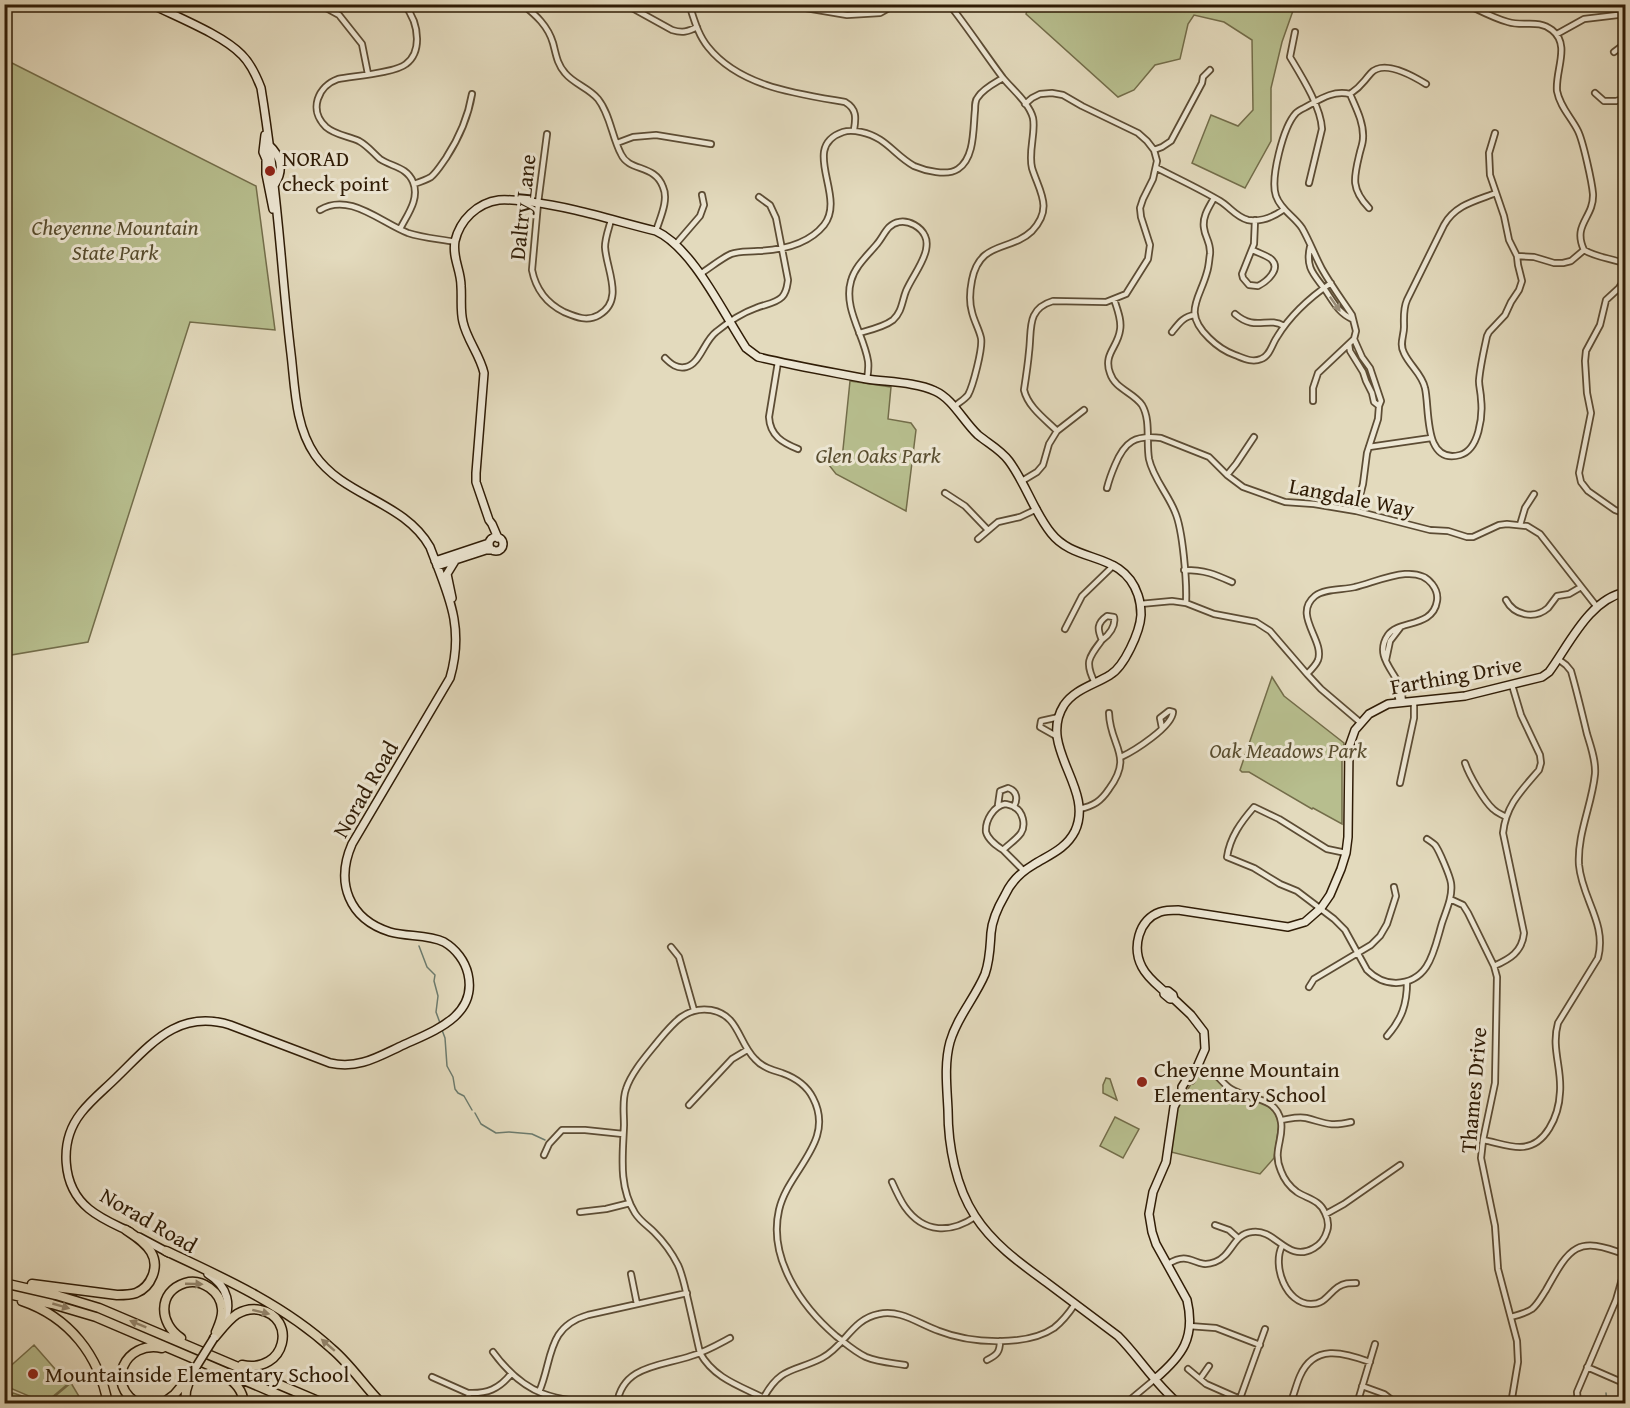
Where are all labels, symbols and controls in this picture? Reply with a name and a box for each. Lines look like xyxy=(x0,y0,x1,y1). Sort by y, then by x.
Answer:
place label: NORAD check point xyxy=(282,142,389,199)
street label: Daltry Lane xyxy=(501,152,543,262)
marker: NORAD check point xyxy=(263,164,277,178)
park label: Cheyenne Mountain State Park xyxy=(31,211,199,268)
one-way arrow xyxy=(1329,296,1340,312)
park label: Glen Oaks Park xyxy=(815,439,942,471)
street label: Langdale Way xyxy=(1287,469,1417,525)
street label: Farthing Drive xyxy=(1388,648,1524,702)
street label: Norad Road xyxy=(324,734,406,844)
park label: Oak Meadows Park xyxy=(1209,734,1368,766)
street label: Thames Drive xyxy=(1452,1026,1494,1154)
place label: Cheyenne Mountain Elementary School xyxy=(1154,1053,1340,1110)
marker: Cheyenne Mountain Elementary School xyxy=(1135,1075,1149,1089)
street label: Norad Road xyxy=(94,1179,204,1261)
one-way arrow xyxy=(185,1280,204,1289)
one-way arrow xyxy=(53,1302,71,1311)
one-way arrow xyxy=(252,1307,270,1317)
one-way arrow xyxy=(128,1319,146,1329)
one-way arrow xyxy=(321,1339,336,1352)
place label: Mountainside Elementary School xyxy=(45,1358,350,1390)
marker: Mountainside Elementary School xyxy=(26,1367,40,1381)

